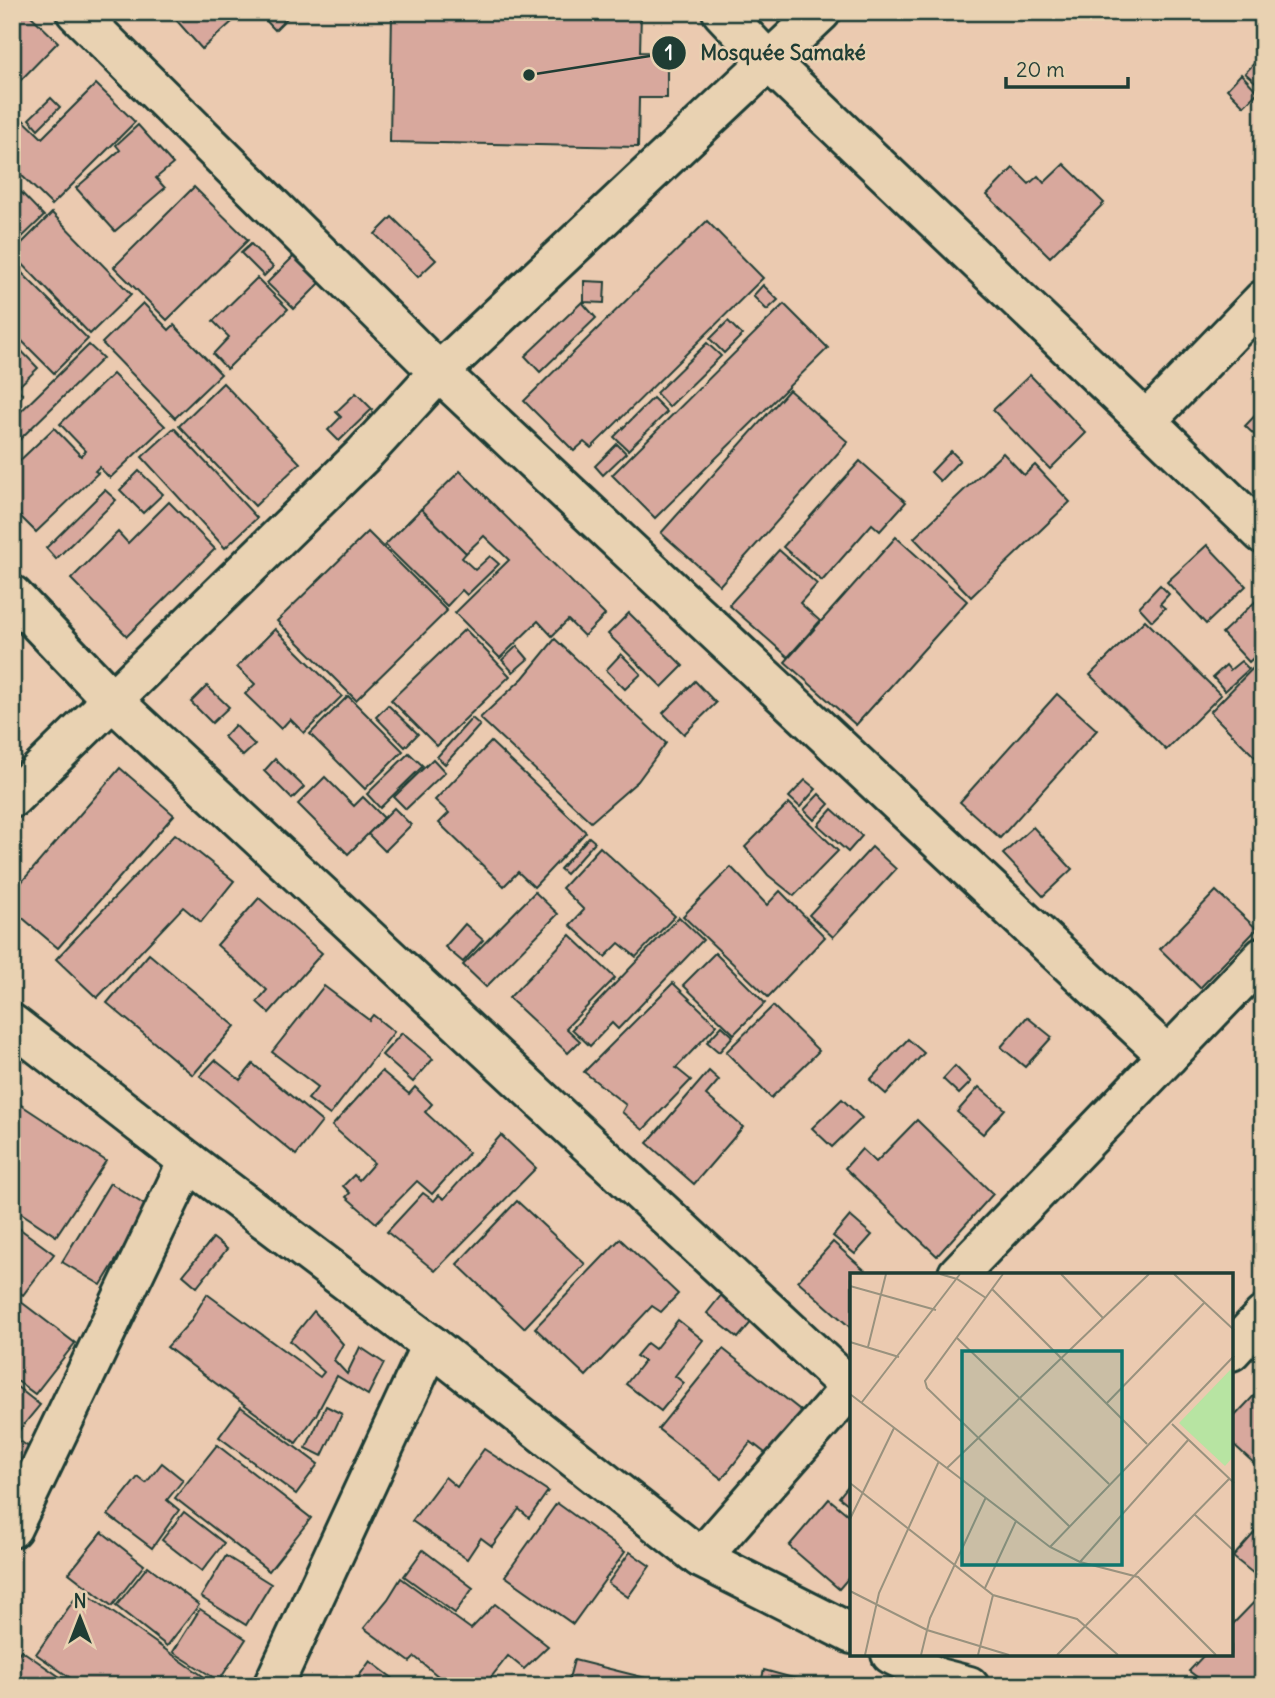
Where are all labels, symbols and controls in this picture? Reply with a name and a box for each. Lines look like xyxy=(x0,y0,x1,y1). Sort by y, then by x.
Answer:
callout: Mosquée Samaké xyxy=(651,32,880,74)
text: 1 xyxy=(665,39,673,66)
text: Mosquée Samaké xyxy=(700,39,866,66)
scale bar xyxy=(1006,46,1128,90)
text: 20 m xyxy=(1016,56,1065,83)
inset map xyxy=(850,1273,1233,1656)
north arrow xyxy=(46,1582,116,1652)
text: N xyxy=(73,1589,87,1613)

